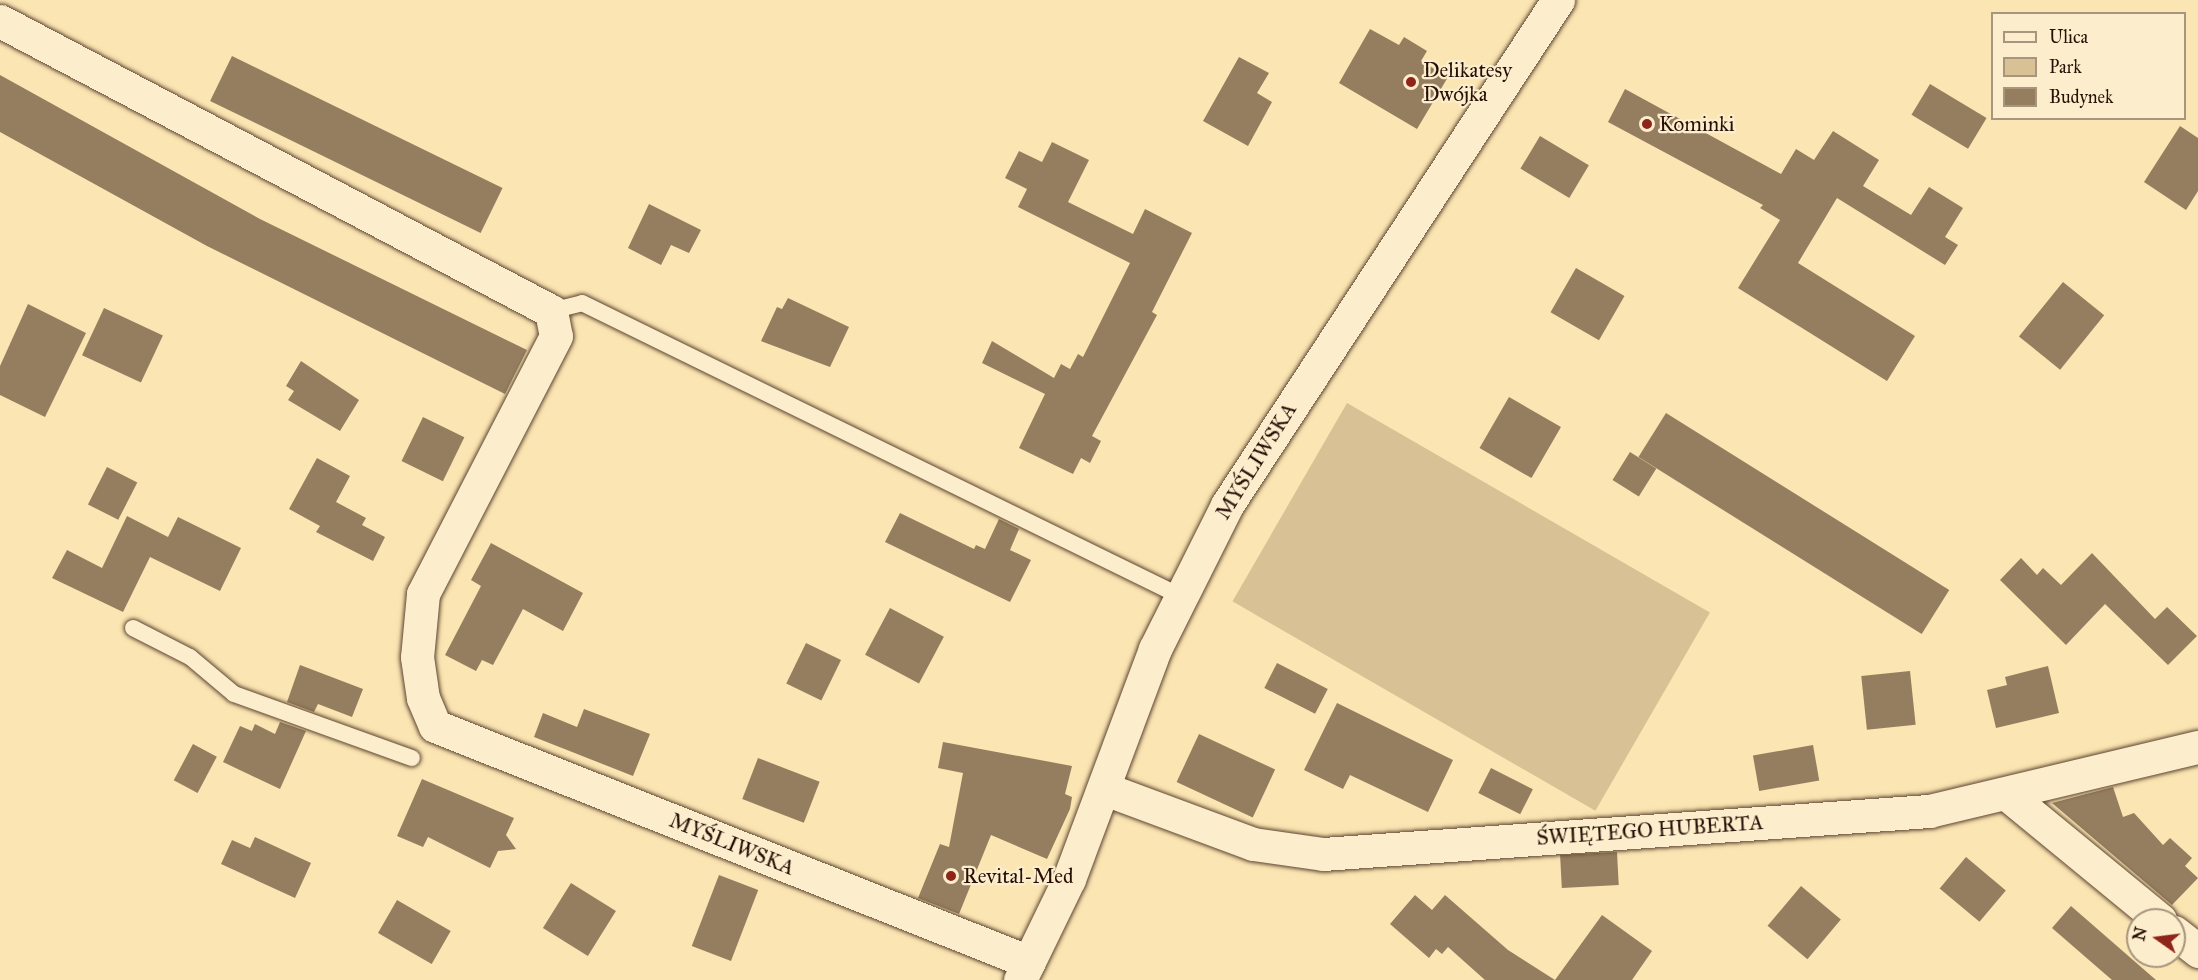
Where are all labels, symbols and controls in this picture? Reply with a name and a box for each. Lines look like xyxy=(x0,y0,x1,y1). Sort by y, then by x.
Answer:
legend xyxy=(1991,12,2186,120)
text: Ulica xyxy=(2049,26,2088,48)
text: Park xyxy=(2049,56,2082,78)
place label: Delikatesy Dwójka xyxy=(1423,57,1512,107)
marker: Delikatesy Dwójka xyxy=(1404,75,1418,89)
text: Budynek xyxy=(2049,86,2113,108)
place label: Kominki xyxy=(1659,111,1735,137)
marker: Kominki xyxy=(1640,117,1654,131)
street label: MYŚLIWSKA xyxy=(1210,398,1302,524)
street label: MYŚLIWSKA xyxy=(666,807,798,881)
street label: ŚWIĘTEGO HUBERTA xyxy=(1536,809,1764,851)
place label: Revital-Med xyxy=(963,863,1073,889)
marker: Revital-Med xyxy=(944,869,958,883)
north arrow xyxy=(2126,908,2186,968)
text: N xyxy=(2129,925,2151,943)

